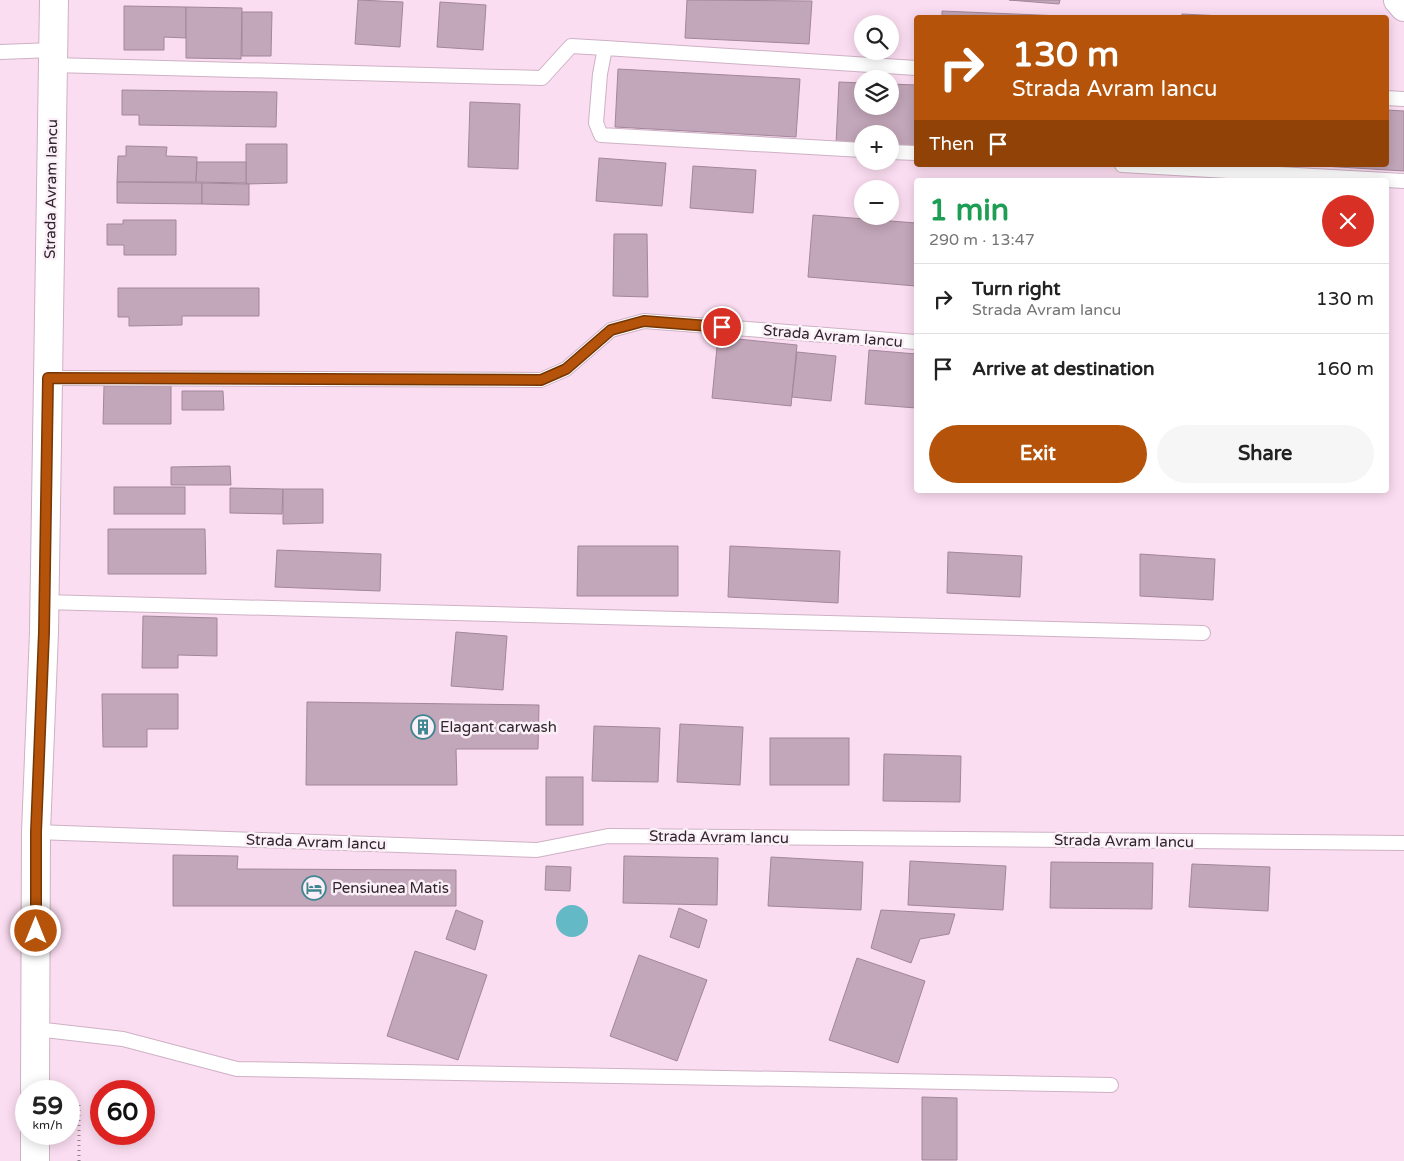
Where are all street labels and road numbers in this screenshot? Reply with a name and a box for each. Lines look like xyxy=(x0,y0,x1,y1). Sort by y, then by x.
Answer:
street label: Strada Avram Iancu xyxy=(41,119,61,259)
street label: Strada Avram Iancu xyxy=(762,321,904,351)
street label: Strada Avram Iancu xyxy=(649,827,789,847)
street label: Strada Avram Iancu xyxy=(246,831,386,853)
street label: Strada Avram Iancu xyxy=(1054,831,1194,851)

